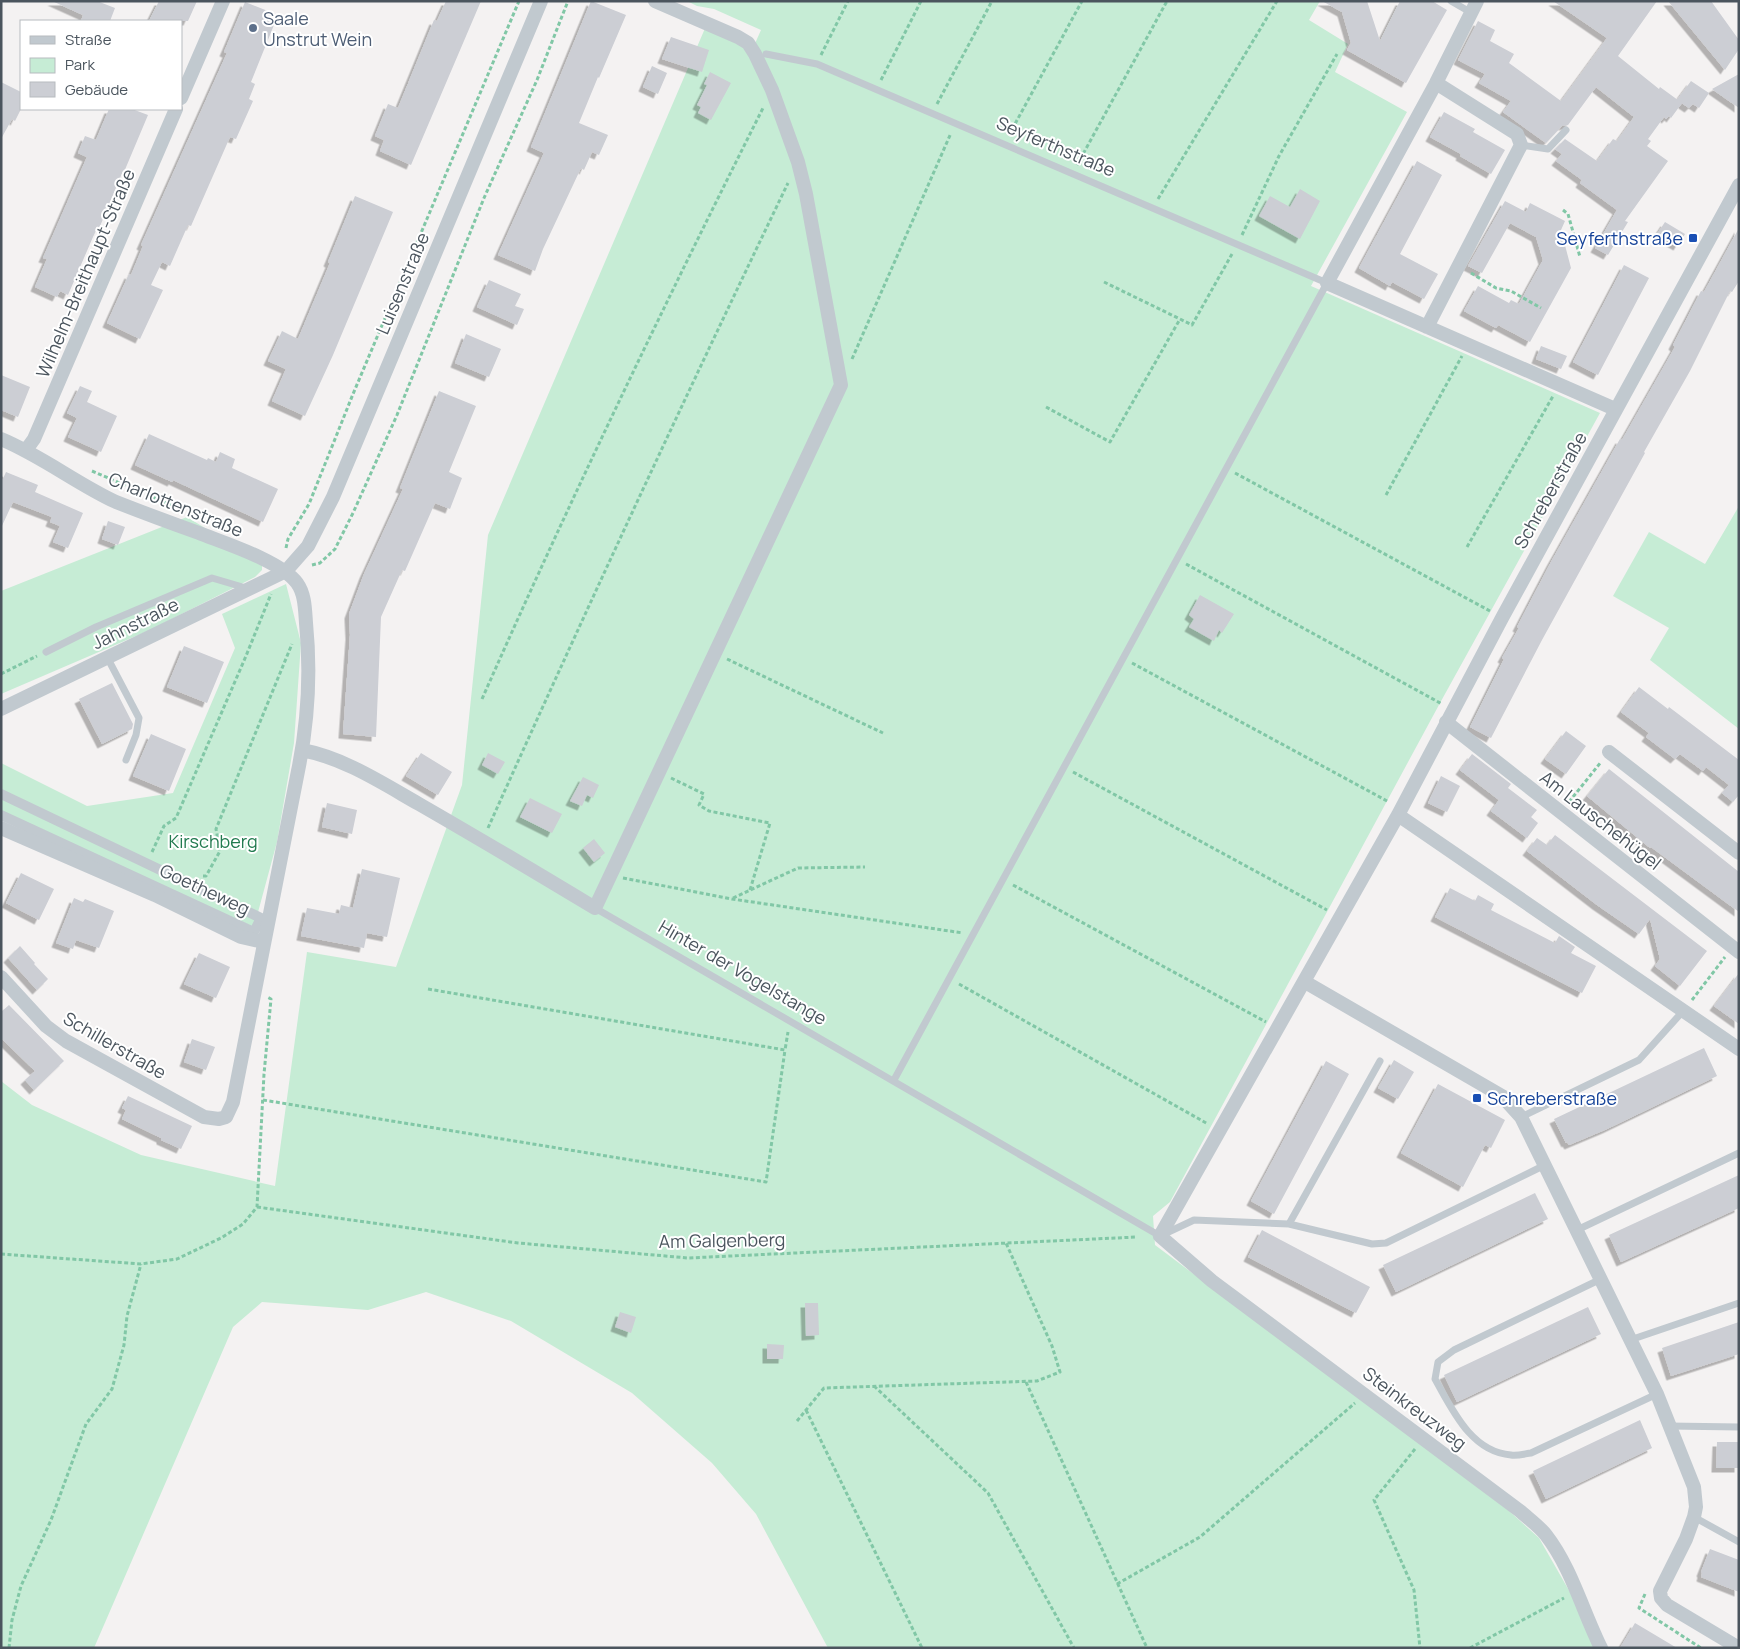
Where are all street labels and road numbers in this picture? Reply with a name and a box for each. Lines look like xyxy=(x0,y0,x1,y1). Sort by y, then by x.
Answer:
street label: Seyferthstraße xyxy=(993,110,1119,182)
street label: Wilhelm-Breithaupt-Straße xyxy=(30,165,140,381)
street label: Luisenstraße xyxy=(370,228,434,338)
street label: Schreberstraße xyxy=(1508,427,1592,553)
street label: Charlottenstraße xyxy=(105,466,247,542)
street label: Jahnstraße xyxy=(88,592,182,654)
street label: Am Lauschehügel xyxy=(1535,765,1667,875)
street label: Goetheweg xyxy=(156,858,254,920)
street label: Hinter der Vogelstange xyxy=(655,914,831,1030)
street label: Schillerstraße xyxy=(59,1006,171,1084)
street label: Am Galgenberg xyxy=(658,1227,786,1253)
street label: Steinkreuzweg xyxy=(1358,1361,1472,1455)

